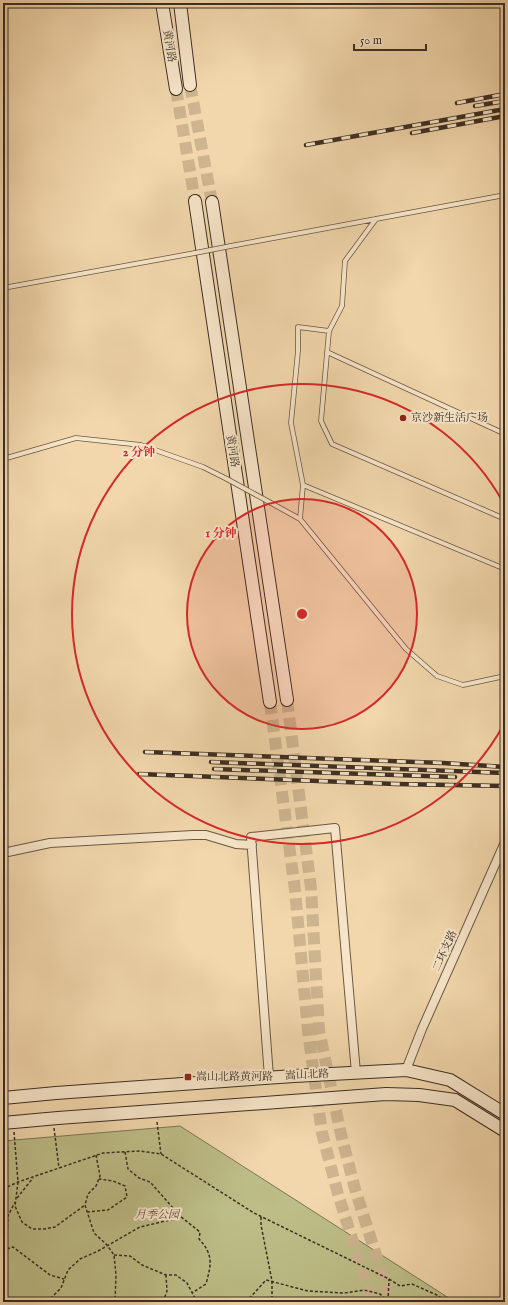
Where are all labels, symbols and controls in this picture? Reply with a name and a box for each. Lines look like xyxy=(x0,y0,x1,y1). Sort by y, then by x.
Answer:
scale bar xyxy=(354,26,426,52)
street label: 黄河路 xyxy=(160,29,178,63)
text: 50 m xyxy=(360,33,382,48)
place label: 京沙新生活广场 xyxy=(411,411,488,425)
marker: 京沙新生活广场 xyxy=(398,413,408,423)
street label: 黄河路 xyxy=(223,434,241,468)
text: 2 分钟 xyxy=(123,445,155,460)
text: 1 分钟 xyxy=(205,526,237,541)
centre of rings xyxy=(295,607,309,621)
street label: 二环支路 xyxy=(430,928,460,974)
street label: 嵩山北路 xyxy=(285,1067,329,1083)
place label: 嵩山北路黄河路 xyxy=(196,1070,273,1084)
marker: 嵩山北路黄河路 xyxy=(183,1072,193,1082)
park label: 月季公园 xyxy=(135,1208,181,1222)

